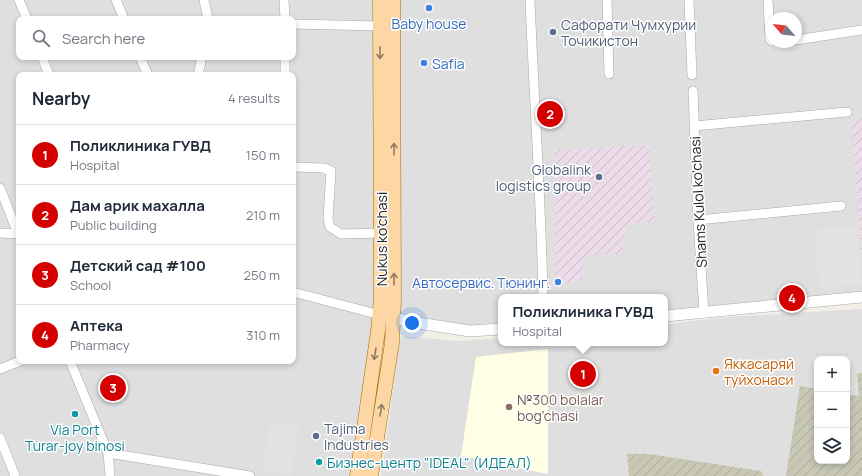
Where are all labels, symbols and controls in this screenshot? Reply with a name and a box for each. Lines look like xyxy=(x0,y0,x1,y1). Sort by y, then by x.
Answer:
marker: Baby house xyxy=(424,3,434,13)
north arrow xyxy=(766,12,802,48)
place label: Baby house xyxy=(392,14,466,33)
place label: Сафорати Чумхурии Точикистон xyxy=(561,15,696,50)
search box xyxy=(16,16,296,60)
icon: search xyxy=(30,27,52,49)
marker: Сафорати Чумхурии Точикистон xyxy=(548,27,558,37)
text: Search here xyxy=(62,28,145,49)
one-way arrow xyxy=(376,46,384,59)
place label: Safia xyxy=(432,54,465,73)
marker: Safia xyxy=(419,58,429,68)
text: Nearby xyxy=(32,87,90,110)
text: 4 results xyxy=(228,89,280,107)
pin: 2 xyxy=(537,99,563,129)
text: Поликлиника ГУВД xyxy=(70,135,211,156)
street label: Shams Kulol ko'chasi xyxy=(685,136,711,268)
one-way arrow xyxy=(390,143,398,156)
text: 1 xyxy=(42,146,48,164)
text: 150 m xyxy=(246,146,280,164)
text: Hospital xyxy=(70,156,120,174)
place label: Globalink logistics group xyxy=(496,160,592,195)
marker: Globalink logistics group xyxy=(594,172,604,182)
street label: Nukus ko'chasi xyxy=(372,192,391,286)
text: Дам арик махалла xyxy=(70,195,205,216)
text: 2 xyxy=(41,206,49,224)
text: 210 m xyxy=(246,206,280,224)
text: Public building xyxy=(70,216,157,234)
text: Детский сад #100 xyxy=(70,255,206,276)
text: 3 xyxy=(41,266,49,284)
text: 250 m xyxy=(244,266,280,284)
one-way arrow xyxy=(390,273,398,286)
place label: Автосервис. Тюнинг. xyxy=(412,273,550,292)
text: School xyxy=(70,276,111,294)
marker: Автосервис. Тюнинг. xyxy=(553,277,563,287)
pin: 4 xyxy=(779,283,805,313)
popup xyxy=(498,294,668,346)
text: Поликлиника ГУВД xyxy=(512,301,654,322)
your location xyxy=(402,313,422,333)
text: Аптека xyxy=(70,315,123,336)
text: Hospital xyxy=(512,322,562,340)
text: 4 xyxy=(41,326,49,344)
text: 310 m xyxy=(246,326,280,344)
text: Pharmacy xyxy=(70,336,130,354)
one-way arrow xyxy=(371,347,379,360)
place label: Яккасаряй туйхонаси xyxy=(724,354,794,389)
map controls xyxy=(814,356,850,464)
button: + xyxy=(814,356,850,392)
pin: 1 xyxy=(570,359,596,389)
marker: Яккасаряй туйхонаси xyxy=(711,366,721,376)
pin: 3 xyxy=(100,373,126,403)
place label: №300 bolalar bog'chasi xyxy=(517,390,604,425)
button: − xyxy=(814,392,850,428)
marker: №300 bolalar bog'chasi xyxy=(504,402,514,412)
one-way arrow xyxy=(377,404,385,417)
marker: Via Port Turar-joy binosi xyxy=(70,409,80,419)
place label: Tajima Industries xyxy=(324,419,389,454)
place label: Via Port Turar-joy binosi xyxy=(25,420,125,455)
button: layers xyxy=(814,428,850,464)
marker: Tajima Industries xyxy=(311,431,321,441)
place label: Бизнес-центр "IDEAL" (ИДЕАЛ) xyxy=(327,453,532,472)
marker: Бизнес-центр "IDEAL" (ИДЕАЛ) xyxy=(314,457,324,467)

